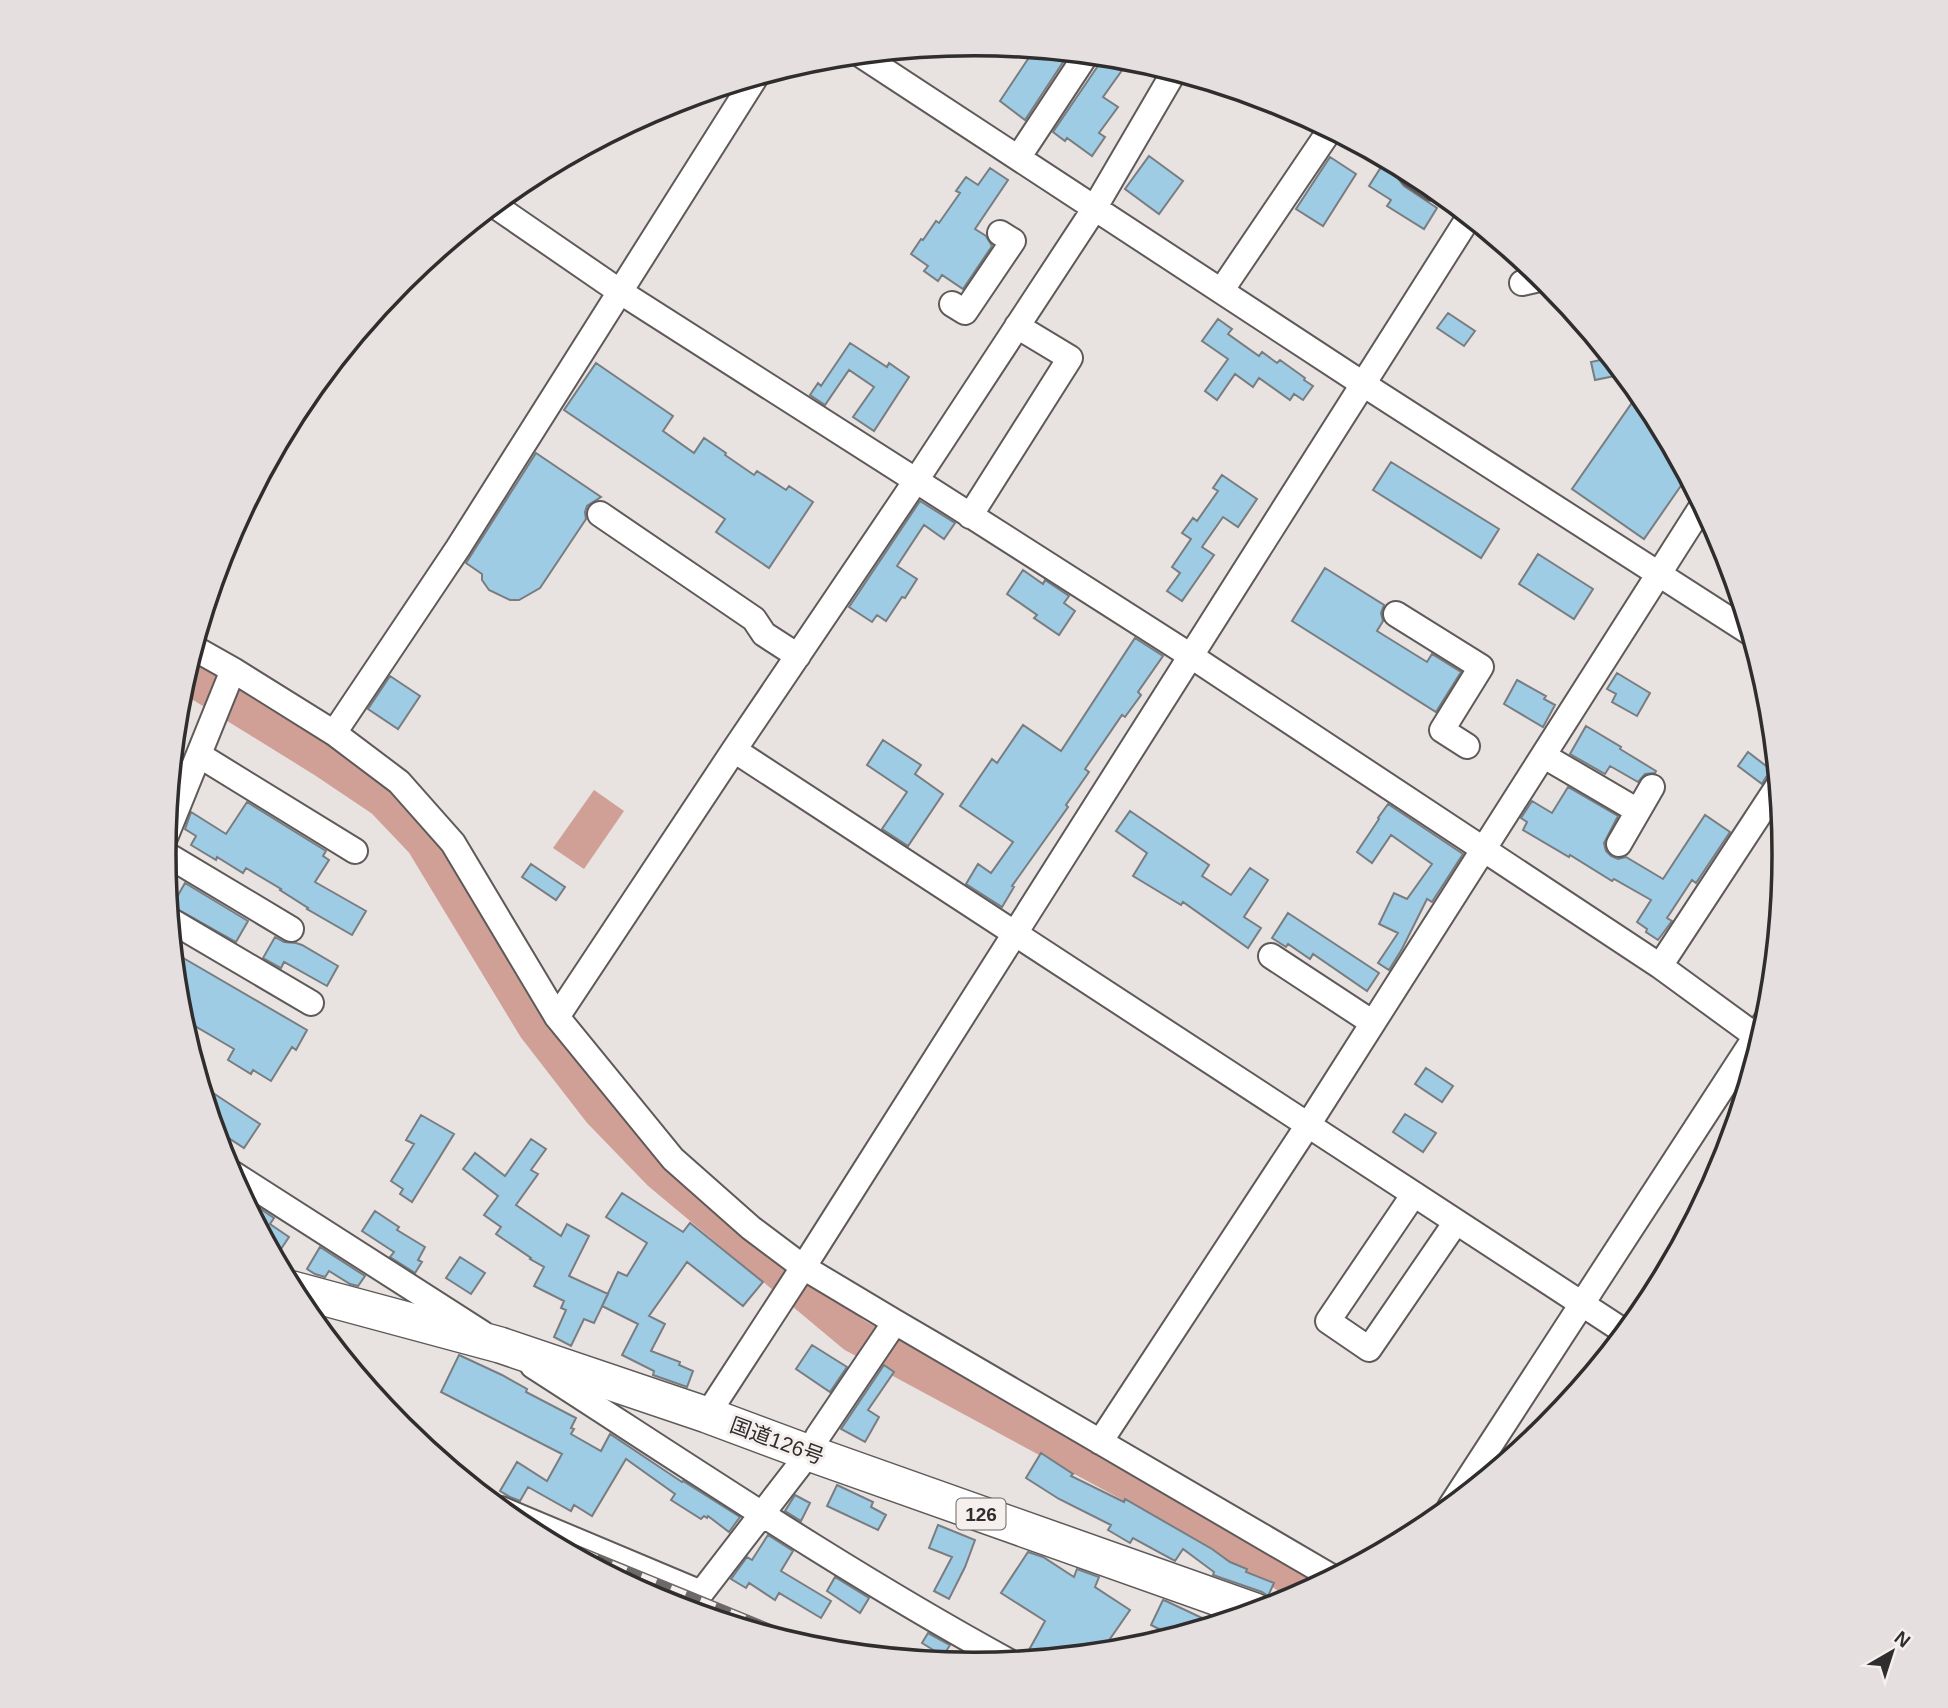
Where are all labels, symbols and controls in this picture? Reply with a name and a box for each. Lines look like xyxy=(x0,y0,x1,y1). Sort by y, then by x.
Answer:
street label: 国道126号 xyxy=(727,1413,827,1468)
road number: 126 xyxy=(956,1498,1006,1530)
north arrow xyxy=(1857,1617,1927,1687)
text: N xyxy=(1890,1627,1914,1652)

